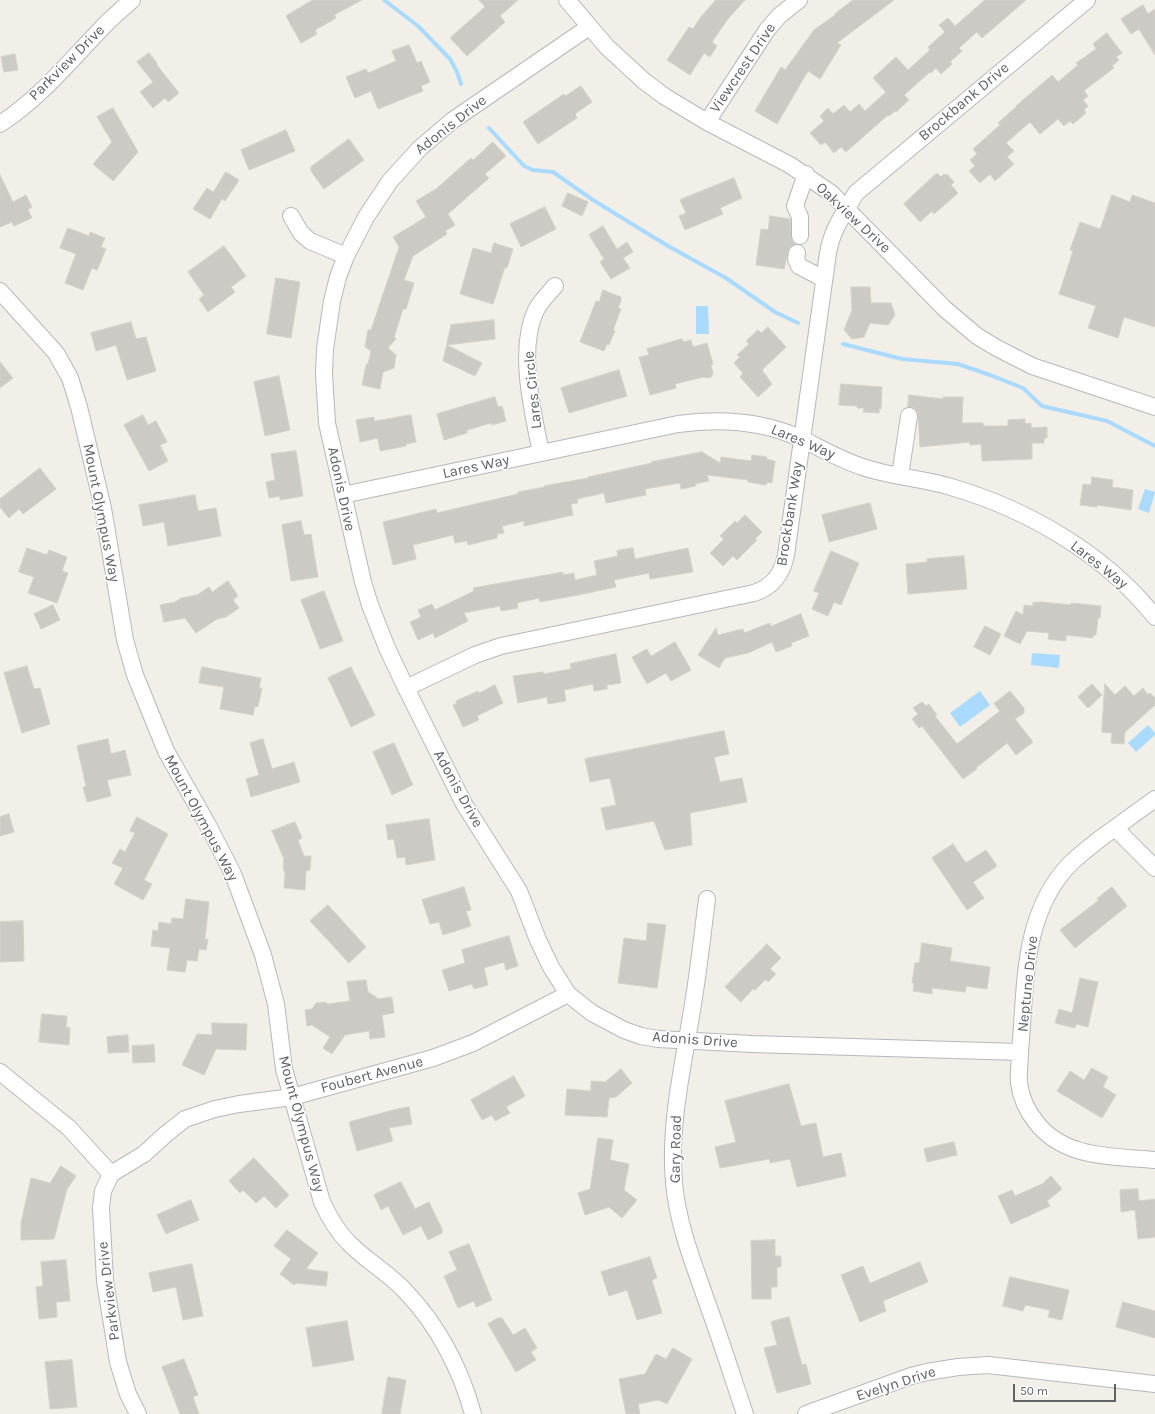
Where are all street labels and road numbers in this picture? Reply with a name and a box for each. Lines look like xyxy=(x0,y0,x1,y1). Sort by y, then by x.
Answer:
street label: Viewcrest Drive xyxy=(706,20,780,116)
street label: Parkview Drive xyxy=(25,21,109,105)
street label: Brockbank Drive xyxy=(915,59,1013,145)
street label: Adonis Drive xyxy=(412,92,490,158)
street label: Oakview Drive xyxy=(812,179,894,257)
street label: Lares Circle xyxy=(520,350,546,430)
street label: Lares Way xyxy=(768,420,838,464)
street label: Mount Olympus Way xyxy=(79,442,123,584)
street label: Adonis Drive xyxy=(323,445,359,533)
street label: Lares Way xyxy=(441,451,511,483)
street label: Brockbank Way xyxy=(773,460,807,568)
street label: Lares Way xyxy=(1067,537,1131,593)
street label: Adonis Drive xyxy=(429,747,487,831)
street label: Mount Olympus Way xyxy=(160,752,242,884)
street label: Neptune Drive xyxy=(1014,935,1042,1033)
street label: Adonis Drive xyxy=(652,1028,738,1052)
street label: Foubert Avenue xyxy=(319,1053,425,1097)
street label: Mount Olympus Way xyxy=(274,1054,328,1194)
street label: Gary Road xyxy=(666,1115,686,1183)
street label: Parkview Drive xyxy=(94,1240,124,1342)
street label: Evelyn Drive xyxy=(854,1363,938,1405)

